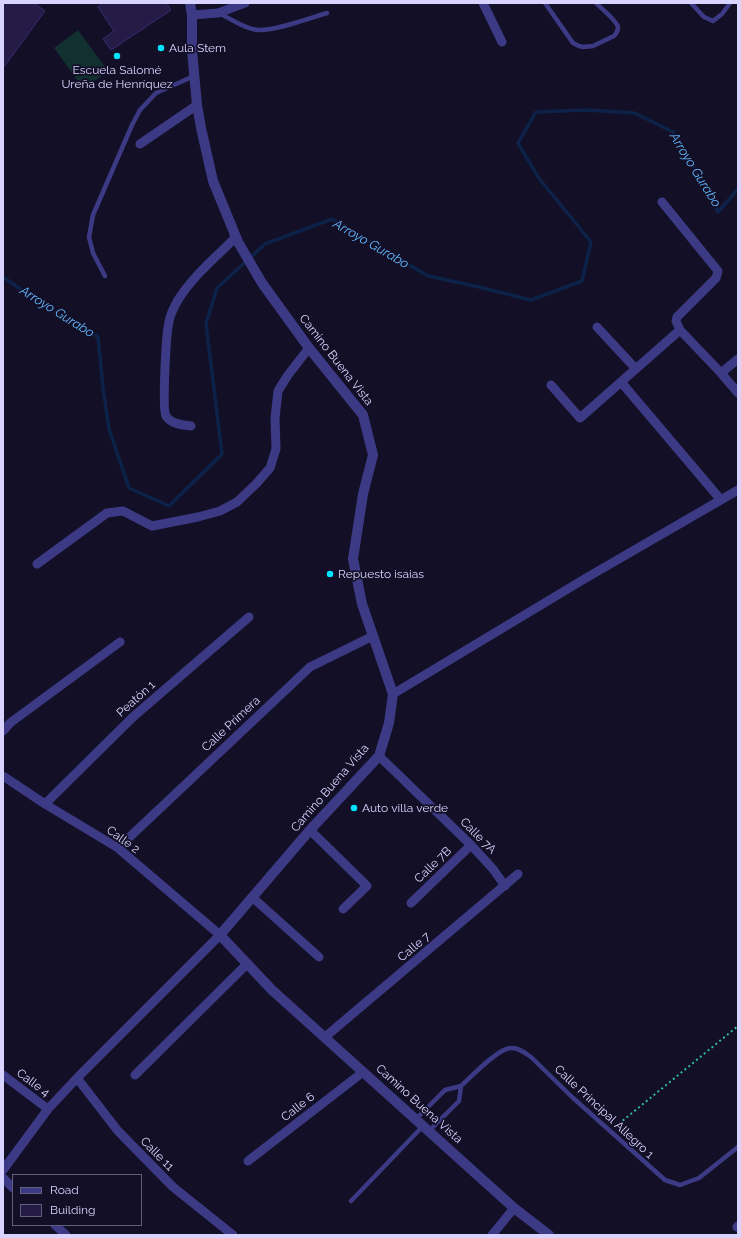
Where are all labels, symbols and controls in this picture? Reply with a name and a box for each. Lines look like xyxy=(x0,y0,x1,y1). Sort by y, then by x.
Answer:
place label: Aula Stem xyxy=(169,41,226,55)
marker: Aula Stem xyxy=(156,43,166,53)
marker: Escuela Salomé Ureña de Henríquez xyxy=(112,51,122,61)
place label: Escuela Salomé Ureña de Henríquez xyxy=(61,63,173,91)
water label: Arroyo Gurabo xyxy=(666,130,724,210)
water label: Arroyo Gurabo xyxy=(330,216,412,272)
water label: Arroyo Gurabo xyxy=(17,283,97,341)
street label: Camino Buena Vista xyxy=(296,312,376,408)
place label: Repuesto isaias xyxy=(338,567,424,581)
marker: Repuesto isaias xyxy=(325,569,335,579)
street label: Peatón 1 xyxy=(114,678,158,720)
street label: Calle Primera xyxy=(199,693,263,755)
street label: Camino Buena Vista xyxy=(288,741,372,835)
place label: Auto villa verde xyxy=(362,801,448,815)
marker: Auto villa verde xyxy=(349,803,359,813)
street label: Calle 7A xyxy=(457,815,499,857)
street label: Calle 2 xyxy=(104,823,142,857)
street label: Calle 7B xyxy=(412,844,454,886)
street label: Calle 7 xyxy=(395,929,433,965)
street label: Camino Buena Vista xyxy=(373,1061,465,1147)
street label: Calle Principal Allegro 1 xyxy=(551,1062,657,1162)
street label: Calle 4 xyxy=(14,1066,52,1100)
street label: Calle 6 xyxy=(278,1089,318,1125)
street label: Calle 11 xyxy=(137,1134,177,1174)
legend xyxy=(12,1174,142,1226)
text: Road xyxy=(50,1183,79,1197)
text: Building xyxy=(50,1203,96,1217)

